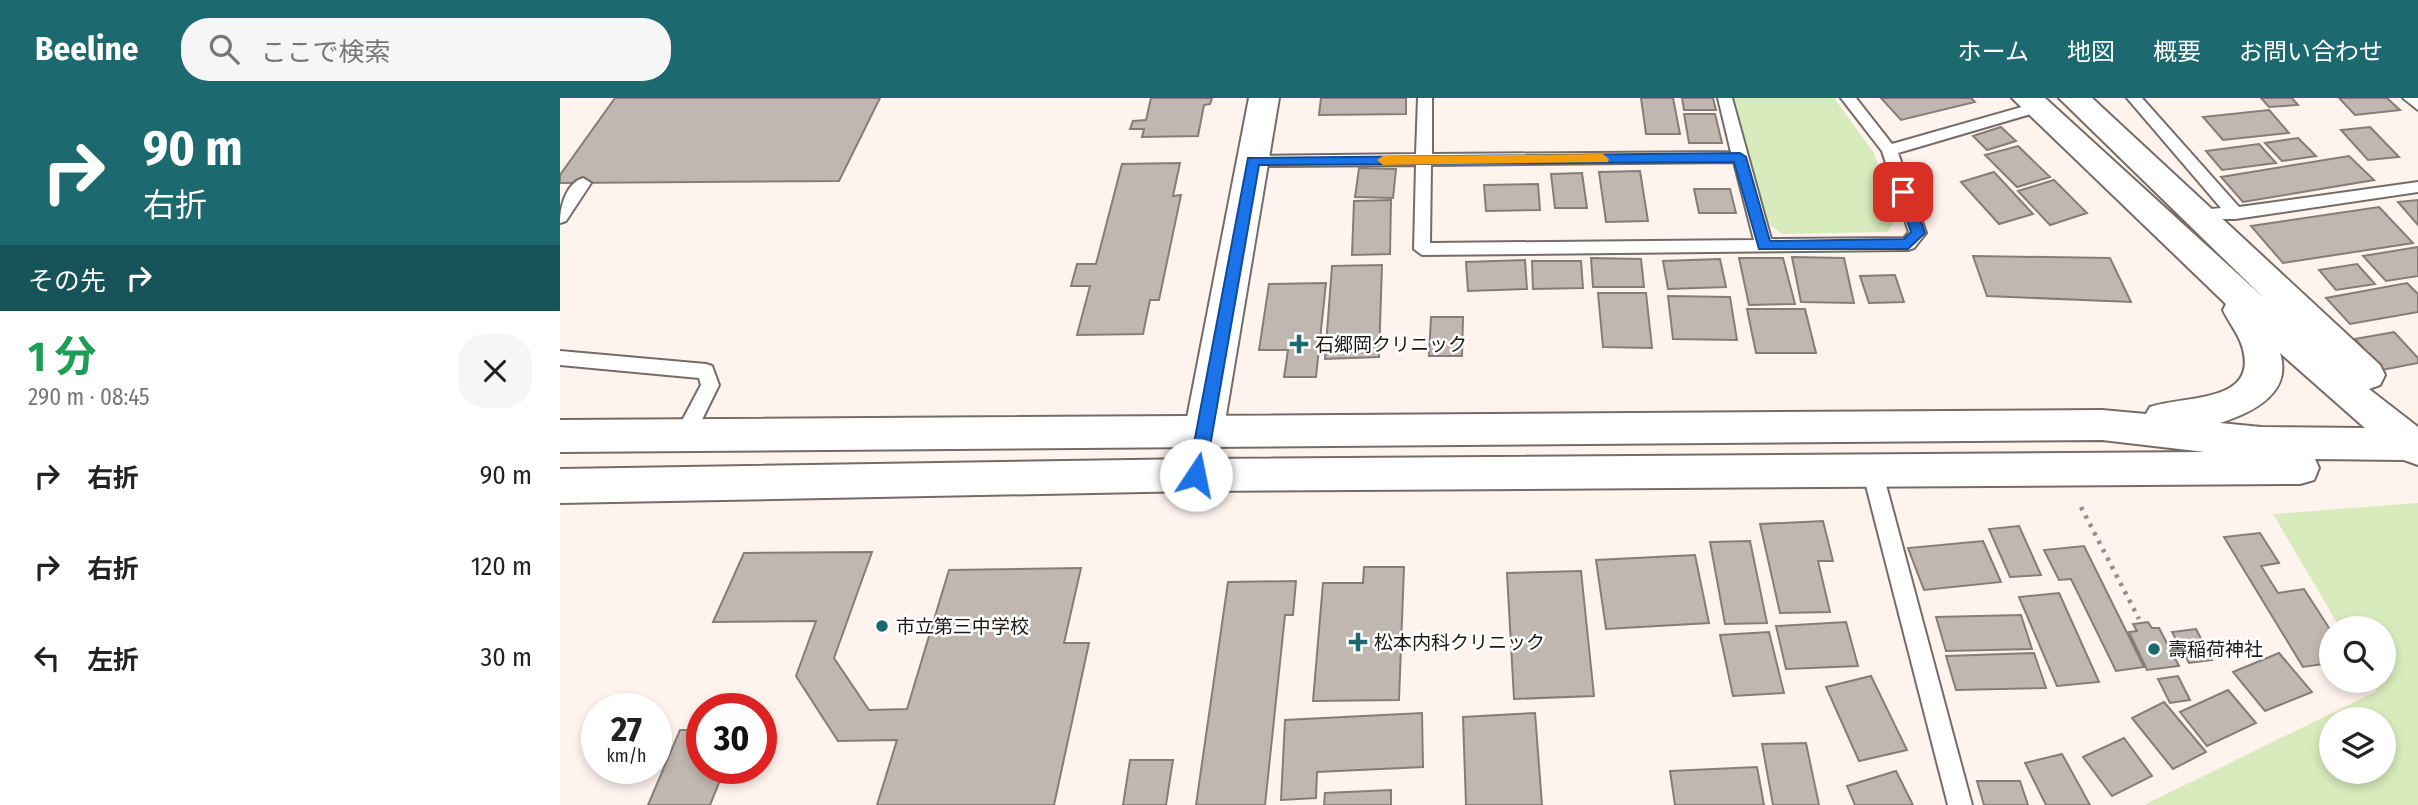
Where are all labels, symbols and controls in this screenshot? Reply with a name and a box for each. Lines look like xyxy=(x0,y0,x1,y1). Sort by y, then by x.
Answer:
search box xyxy=(181,18,671,81)
text: Beeline xyxy=(35,29,139,69)
icon: search xyxy=(205,30,243,68)
text: ここで検索 xyxy=(261,37,391,68)
text: ホーム xyxy=(1958,38,2029,66)
text: 地図 xyxy=(2067,38,2115,66)
text: 概要 xyxy=(2153,38,2201,66)
text: お問い合わせ xyxy=(2239,38,2383,66)
text: 90 m xyxy=(143,119,243,178)
icon: right xyxy=(28,126,119,217)
pin xyxy=(1873,162,1933,222)
icon: arrive xyxy=(1884,173,1922,211)
text: 右折 xyxy=(143,186,207,224)
icon: right xyxy=(120,259,158,297)
text: その先 xyxy=(28,266,106,297)
text: 1 分 xyxy=(28,332,97,382)
place label: 石郷岡クリニック xyxy=(1315,333,1467,356)
button: close xyxy=(458,334,532,408)
marker: 石郷岡クリニック xyxy=(1289,334,1309,354)
text: 290 m · 08:45 xyxy=(28,383,150,411)
position arrow xyxy=(1159,438,1233,512)
icon: right xyxy=(28,457,66,495)
text: 90 m xyxy=(480,460,532,491)
text: 右折 xyxy=(87,463,139,494)
icon: right xyxy=(28,548,66,586)
text: 120 m xyxy=(471,551,532,582)
text: 右折 xyxy=(87,554,139,585)
place label: 市立第三中学校 xyxy=(896,615,1029,638)
map controls xyxy=(2319,616,2396,784)
button: search xyxy=(2319,616,2396,693)
marker: 市立第三中学校 xyxy=(874,618,890,634)
place label: 松本内科クリニック xyxy=(1374,631,1545,654)
marker: 松本内科クリニック xyxy=(1348,632,1368,652)
place label: 壽稲荷神社 xyxy=(2168,638,2263,661)
icon: left xyxy=(28,639,66,677)
marker: 壽稲荷神社 xyxy=(2146,641,2162,657)
text: 30 m xyxy=(481,642,532,673)
text: 左折 xyxy=(87,645,139,676)
speed limit sign: 30 xyxy=(686,693,777,784)
button: layers xyxy=(2319,707,2396,784)
text: 27 xyxy=(611,708,642,750)
text: km/h xyxy=(606,745,647,767)

